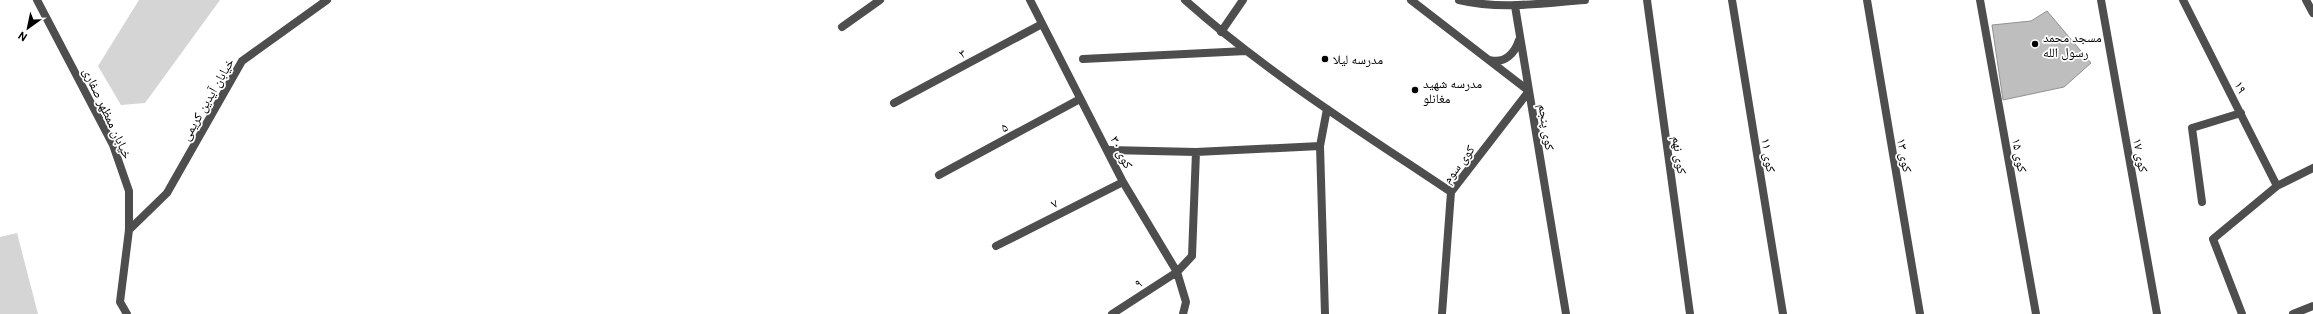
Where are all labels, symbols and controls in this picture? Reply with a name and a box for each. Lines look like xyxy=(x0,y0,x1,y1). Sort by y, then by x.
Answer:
north arrow xyxy=(8,8,48,48)
text: N xyxy=(16,28,30,44)
place label: مسجد محمد رسول الله xyxy=(2043,30,2102,61)
marker: مسجد محمد رسول الله xyxy=(2030,39,2040,49)
street label: ۳ xyxy=(956,45,968,61)
place label: مدرسه لیلا xyxy=(1333,52,1383,68)
marker: مدرسه لیلا xyxy=(1320,54,1330,64)
street label: خیابان آیدین کریمی xyxy=(178,56,238,143)
street label: خیابان ممظهر صفاری xyxy=(79,65,135,161)
place label: مدرسه شهید مغانلو xyxy=(1423,76,1482,107)
street label: ۱۹ xyxy=(2231,79,2250,96)
marker: مدرسه شهید مغانلو xyxy=(1410,85,1420,95)
street label: کوی پنجم xyxy=(1534,103,1558,152)
street label: ۵ xyxy=(998,119,1010,135)
street label: کوی ۳۰ xyxy=(1106,133,1136,172)
street label: کوی نهم xyxy=(1668,135,1690,176)
street label: کوی ۱۱ xyxy=(1757,137,1779,174)
street label: کوی ۱۳ xyxy=(1893,137,1915,174)
street label: کوی ۱۵ xyxy=(2008,137,2030,174)
street label: کوی ۱۷ xyxy=(2129,137,2151,174)
street label: کوی سوم xyxy=(1439,142,1479,187)
street label: ۷ xyxy=(1048,195,1060,211)
street label: ۹ xyxy=(1132,275,1145,291)

